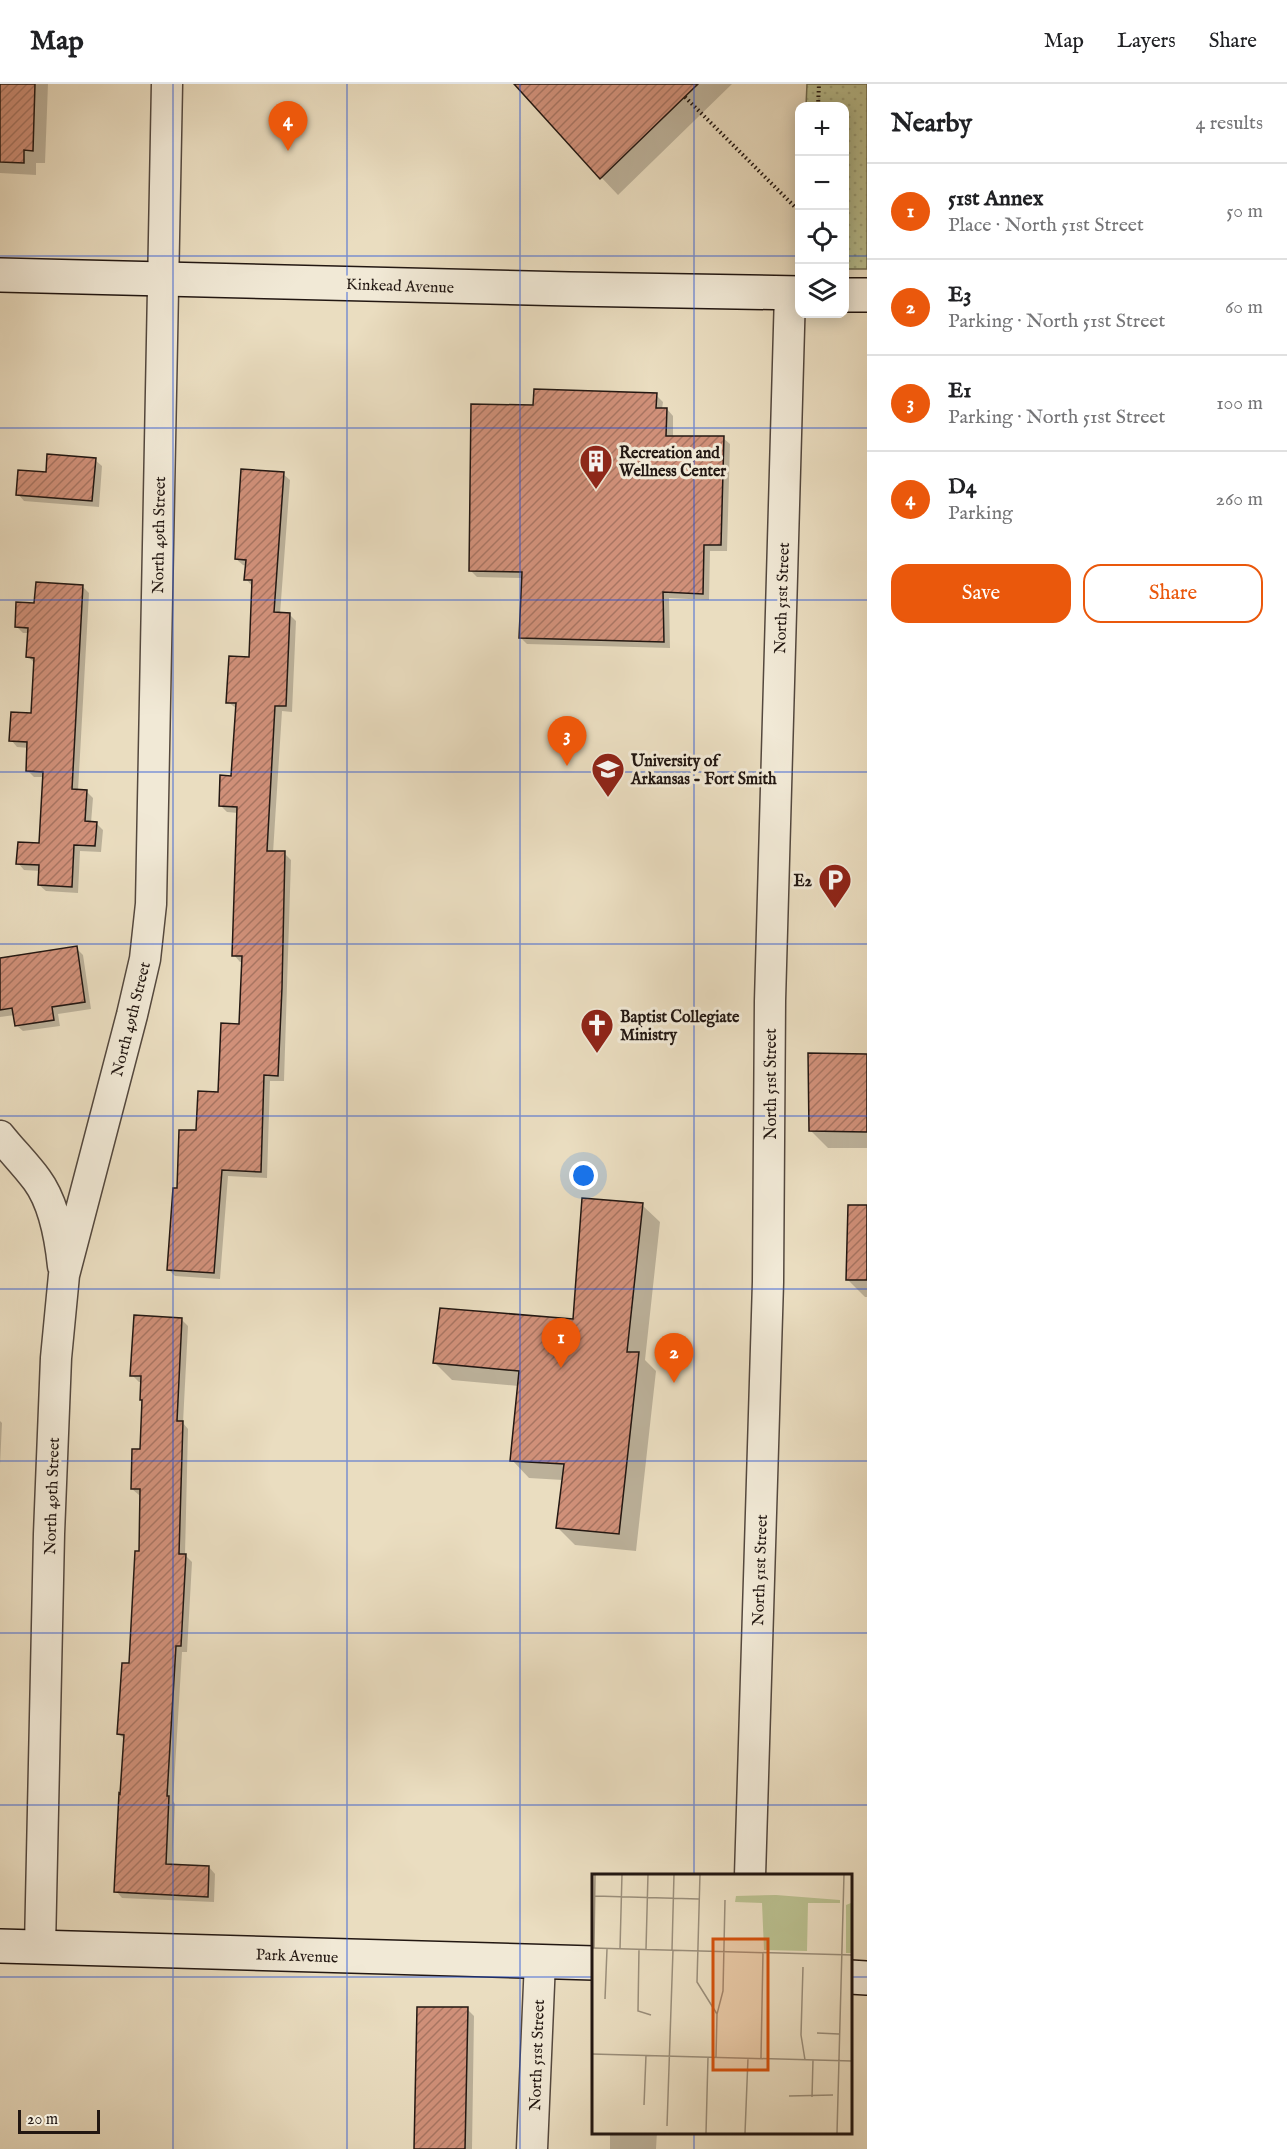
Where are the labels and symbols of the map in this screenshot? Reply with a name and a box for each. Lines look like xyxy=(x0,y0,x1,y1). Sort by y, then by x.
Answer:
pin: 4 xyxy=(268,101,308,151)
street label: Kinkead Avenue xyxy=(346,275,454,299)
building icon: Recreation and Wellness Center xyxy=(578,443,614,490)
place label: Recreation and Wellness Center xyxy=(618,444,726,482)
street label: North 49th Street xyxy=(149,476,171,594)
street label: North 51st Street xyxy=(771,542,795,654)
pin: 3 xyxy=(548,716,586,766)
school or university icon: University of Arkansas - Fort Smith xyxy=(590,751,626,798)
place label: University of Arkansas - Fort Smith xyxy=(630,752,777,790)
parking icon: E2 xyxy=(817,862,853,909)
place label: E2 xyxy=(793,872,812,892)
street label: North 49th Street xyxy=(108,960,156,1079)
church icon: Baptist Collegiate Ministry xyxy=(579,1007,615,1054)
place label: Baptist Collegiate Ministry xyxy=(620,1008,740,1046)
street label: North 51st Street xyxy=(762,1028,782,1140)
your location xyxy=(569,1161,598,1190)
pin: 1 xyxy=(542,1318,580,1368)
pin: 2 xyxy=(654,1334,694,1383)
street label: North 49th Street xyxy=(41,1437,65,1555)
street label: North 51st Street xyxy=(749,1514,773,1626)
inset map xyxy=(592,1874,852,2134)
street label: Park Avenue xyxy=(255,1946,339,1968)
street label: North 51st Street xyxy=(526,1999,550,2111)
scale bar xyxy=(18,2107,100,2134)

